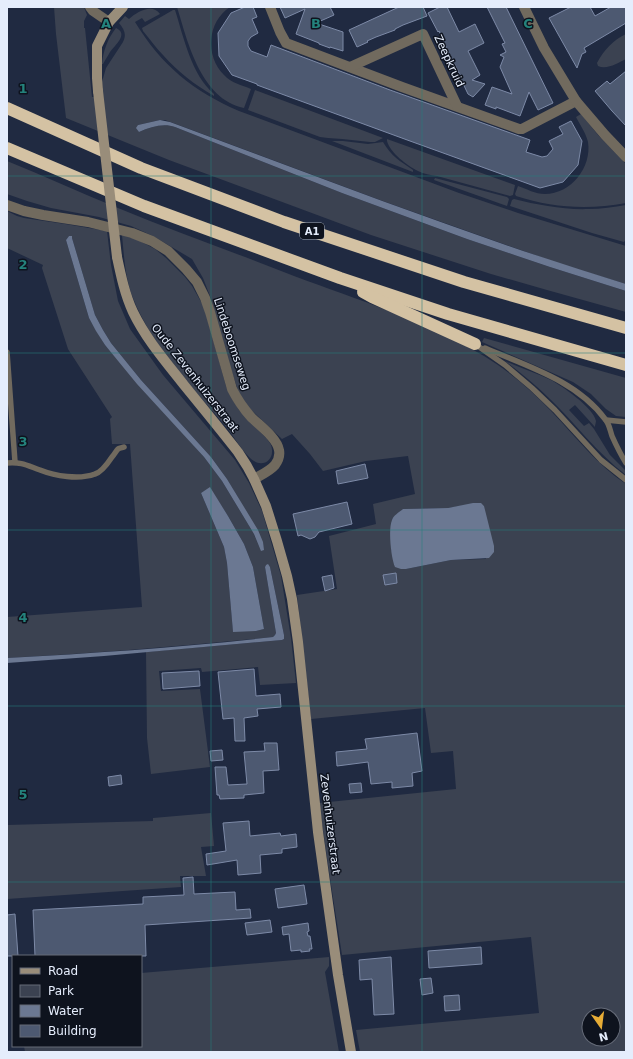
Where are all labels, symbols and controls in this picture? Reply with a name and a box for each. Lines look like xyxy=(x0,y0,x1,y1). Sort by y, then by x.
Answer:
text: A xyxy=(101,16,111,31)
text: B xyxy=(311,16,321,31)
text: C xyxy=(523,16,533,31)
street label: Zeepkruid xyxy=(431,33,467,89)
text: 1 xyxy=(18,81,28,96)
road number: A1 xyxy=(300,223,324,239)
text: 2 xyxy=(18,257,28,272)
street label: Lindeboomseweg xyxy=(211,296,253,392)
street label: Oude Zevenhuizerstraat xyxy=(149,321,242,435)
text: 3 xyxy=(18,434,28,449)
text: 4 xyxy=(18,610,28,625)
street label: Zevenhuizerstraat xyxy=(317,773,343,876)
text: 5 xyxy=(18,787,28,802)
legend xyxy=(12,955,142,1047)
text: Road xyxy=(48,964,78,978)
text: Park xyxy=(48,984,74,998)
text: Water xyxy=(48,1004,84,1018)
north arrow xyxy=(581,1007,621,1047)
text: Building xyxy=(48,1024,97,1038)
text: N xyxy=(597,1029,609,1044)

